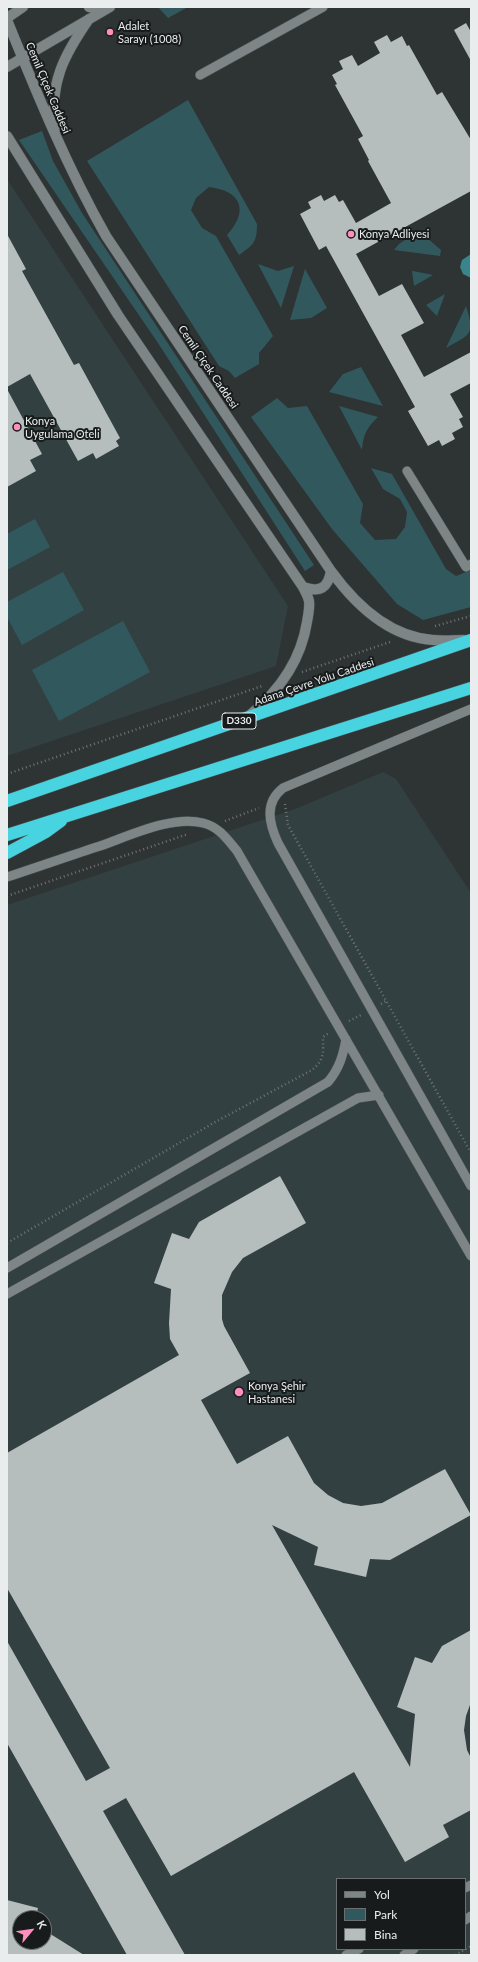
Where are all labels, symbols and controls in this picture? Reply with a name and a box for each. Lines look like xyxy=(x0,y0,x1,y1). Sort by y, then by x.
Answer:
place label: Adalet Sarayı (1008) xyxy=(118,19,181,45)
marker: Adalet Sarayı (1008) xyxy=(105,27,115,37)
street label: Cemil Çiçek Caddesi xyxy=(23,40,73,136)
place label: Konya Adliyesi xyxy=(359,227,429,241)
marker: Konya Adliyesi xyxy=(346,229,356,239)
street label: Cemil Çiçek Caddesi xyxy=(175,323,241,411)
place label: Konya Uygulama Oteli xyxy=(25,414,100,440)
marker: Konya Uygulama Oteli xyxy=(12,422,22,432)
street label: Adana Çevre Yolu Caddesi xyxy=(252,655,376,709)
road number: D330 xyxy=(222,713,256,729)
place label: Konya Şehir Hastanesi xyxy=(248,1379,305,1405)
marker: Konya Şehir Hastanesi xyxy=(233,1386,245,1398)
legend xyxy=(336,1878,466,1950)
text: Yol xyxy=(374,1887,390,1902)
text: Park xyxy=(374,1907,397,1922)
north arrow xyxy=(12,1910,52,1950)
text: K xyxy=(35,1918,50,1931)
text: Bina xyxy=(374,1927,397,1942)

